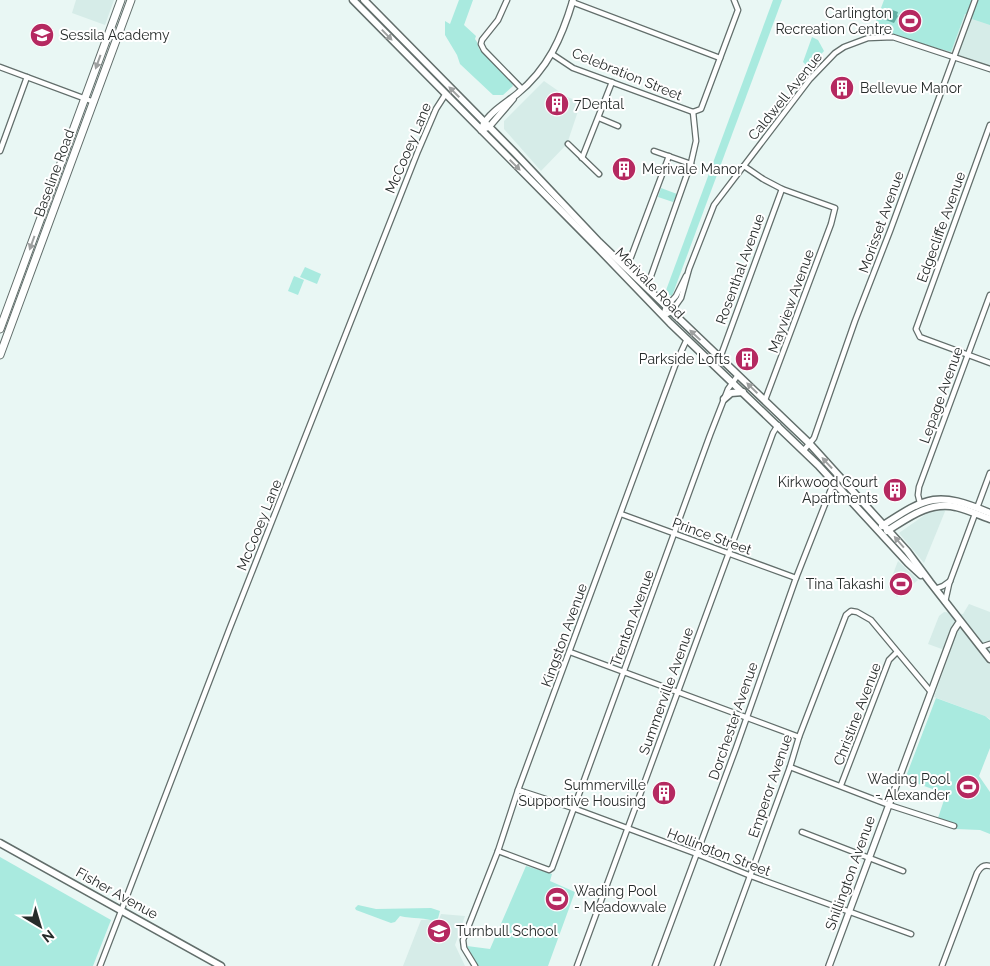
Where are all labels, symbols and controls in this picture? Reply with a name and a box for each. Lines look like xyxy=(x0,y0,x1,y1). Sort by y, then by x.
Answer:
place label: Carlington Recreation Centre xyxy=(775,5,892,37)
sports icon: Carlington Recreation Centre xyxy=(897,8,923,34)
school or university icon: Sessila Academy xyxy=(29,22,55,48)
place label: Sessila Academy xyxy=(60,27,170,43)
one-way arrow xyxy=(381,29,393,41)
street label: Celebration Street xyxy=(570,45,685,104)
street label: Caldwell Avenue xyxy=(745,49,825,143)
one-way arrow xyxy=(94,55,102,70)
building icon: Bellevue Manor xyxy=(829,75,855,101)
place label: Bellevue Manor xyxy=(860,80,962,96)
one-way arrow xyxy=(449,86,461,98)
building icon: 7Dental xyxy=(544,91,570,117)
place label: 7Dental xyxy=(574,96,624,112)
street label: McCooey Lane xyxy=(382,100,434,196)
street label: Baseline Road xyxy=(31,127,77,219)
building icon: Merivale Manor xyxy=(611,156,637,182)
one-way arrow xyxy=(509,159,521,171)
place label: Merivale Manor xyxy=(642,161,742,177)
street label: Morisset Avenue xyxy=(855,169,907,275)
street label: Edgecliffe Avenue xyxy=(913,169,969,285)
street label: Rosenthal Avenue xyxy=(713,212,767,326)
one-way arrow xyxy=(28,236,36,251)
street label: Merivale Road xyxy=(612,244,688,322)
street label: Mayview Avenue xyxy=(765,247,817,355)
one-way arrow xyxy=(690,329,702,341)
street label: Lepage Avenue xyxy=(916,345,966,445)
building icon: Parkside Lofts xyxy=(734,346,760,372)
place label: Parkside Lofts xyxy=(639,351,730,367)
one-way arrow xyxy=(746,382,758,394)
one-way arrow xyxy=(821,457,833,469)
place label: Kirkwood Court Apartments xyxy=(778,474,878,506)
street label: McCooey Lane xyxy=(233,477,285,573)
building icon: Kirkwood Court Apartments xyxy=(882,477,908,503)
street label: Prince Street xyxy=(670,514,754,558)
one-way arrow xyxy=(894,536,905,548)
street label: Trenton Avenue xyxy=(607,568,657,668)
sports icon: Tina Takashi xyxy=(888,571,914,597)
place label: Tina Takashi xyxy=(806,576,884,592)
street label: Kingston Avenue xyxy=(538,581,590,689)
street label: Summerville Avenue xyxy=(636,625,696,757)
street label: Dorchester Avenue xyxy=(705,660,761,782)
street label: Christine Avenue xyxy=(830,660,884,768)
street label: Emperor Avenue xyxy=(745,732,795,840)
place label: Wading Pool - Alexander xyxy=(867,771,950,803)
sports icon: Wading Pool - Alexander xyxy=(955,774,981,800)
place label: Summerville Supportive Housing xyxy=(518,777,646,809)
building icon: Summerville Supportive Housing xyxy=(651,780,677,806)
street label: Shillington Avenue xyxy=(822,814,878,932)
street label: Hollington Street xyxy=(665,825,773,879)
street label: Fisher Avenue xyxy=(73,864,161,922)
place label: Wading Pool - Meadowvale xyxy=(574,883,667,915)
sports icon: Wading Pool - Meadowvale xyxy=(544,886,570,912)
north arrow xyxy=(15,901,65,951)
school or university icon: Turnbull School xyxy=(426,918,452,944)
place label: Turnbull School xyxy=(456,923,557,939)
text: N xyxy=(39,927,57,946)

